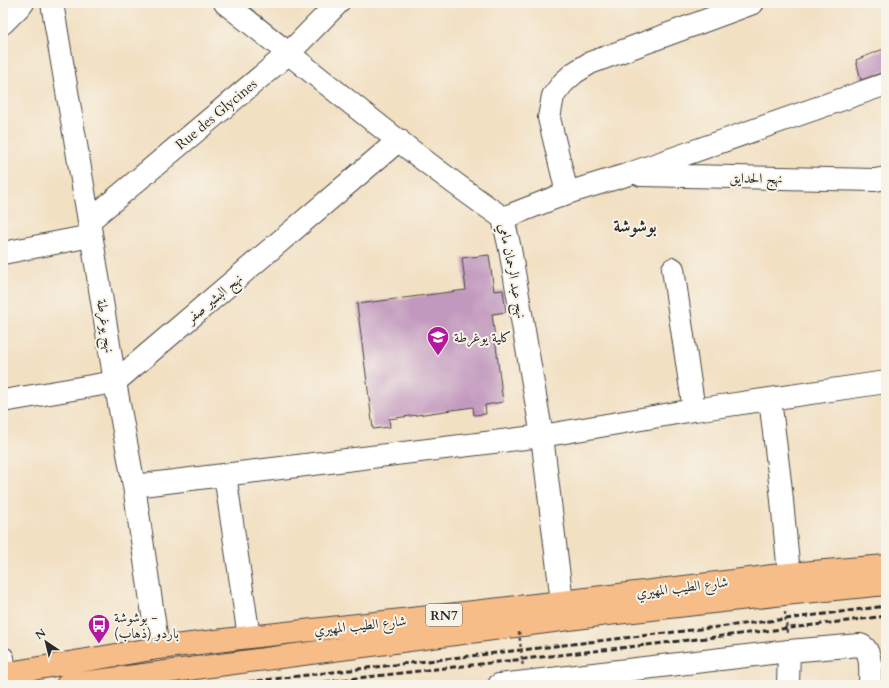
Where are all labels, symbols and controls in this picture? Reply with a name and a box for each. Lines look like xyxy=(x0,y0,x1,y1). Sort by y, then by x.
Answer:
street label: Rue des Glycines xyxy=(171,74,261,154)
street label: نهج الحدايق xyxy=(729,169,783,191)
district label: بوشوشة xyxy=(613,214,657,239)
street label: نهج عبد الرحمان مامي xyxy=(491,222,531,321)
street label: نهج البشير صفر xyxy=(181,269,249,331)
street label: نهج يوغرطة xyxy=(89,298,119,355)
school or university icon: كلية يوغرطة xyxy=(425,324,451,357)
place label: كلية يوغرطة xyxy=(454,328,511,347)
street label: شارع الطيب المهيري xyxy=(635,572,729,605)
road number: RN7 xyxy=(426,604,462,626)
place label: بوشوشة - باردو (ذهاب) xyxy=(114,608,179,643)
street label: شارع الطيب المهيري xyxy=(313,611,407,642)
bus stop icon: بوشوشة - باردو (ذهاب) xyxy=(86,612,112,645)
north arrow xyxy=(26,622,66,662)
text: N xyxy=(32,625,49,643)

